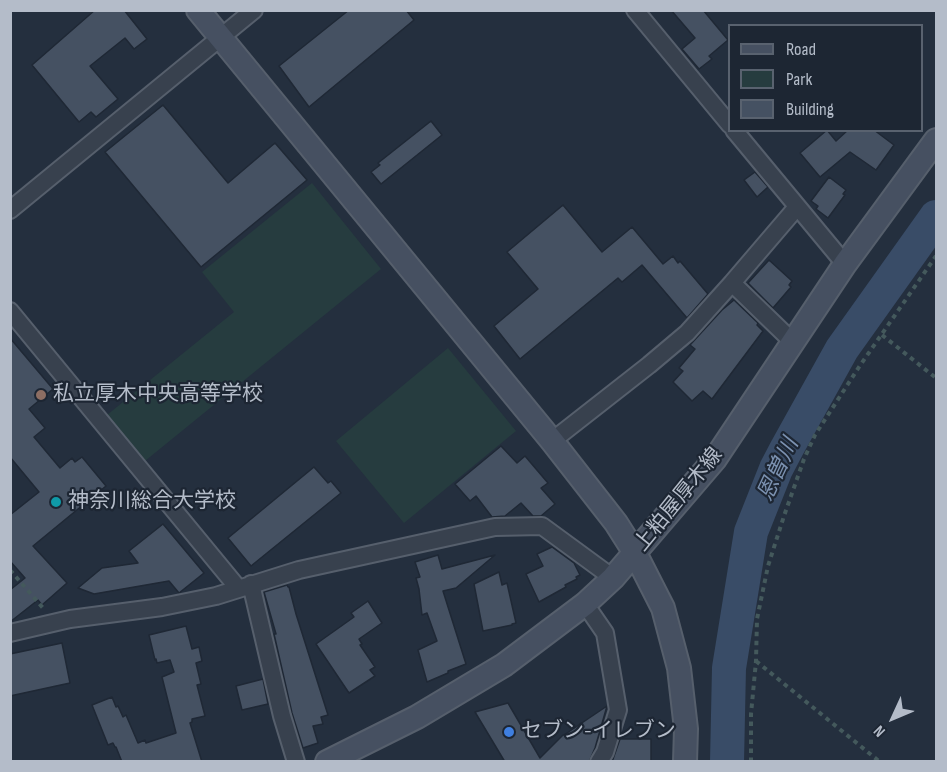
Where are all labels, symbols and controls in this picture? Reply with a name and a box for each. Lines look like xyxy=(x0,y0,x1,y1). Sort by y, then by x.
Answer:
legend xyxy=(728,24,923,132)
text: Road xyxy=(786,39,816,60)
text: Park xyxy=(786,69,812,90)
text: Building xyxy=(786,99,834,120)
place label: 私立厚木中央高等学校 xyxy=(53,382,263,408)
marker: 私立厚木中央高等学校 xyxy=(34,388,48,402)
water label: 恩曽川 xyxy=(753,435,805,505)
street label: 上粕屋厚木線 xyxy=(630,443,728,557)
place label: 神奈川総合大学校 xyxy=(68,489,236,515)
marker: 神奈川総合大学校 xyxy=(49,495,63,509)
north arrow xyxy=(863,688,923,748)
place label: セブン-イレブン xyxy=(521,719,676,745)
text: N xyxy=(870,721,889,741)
marker: セブン-イレブン xyxy=(502,725,516,739)

